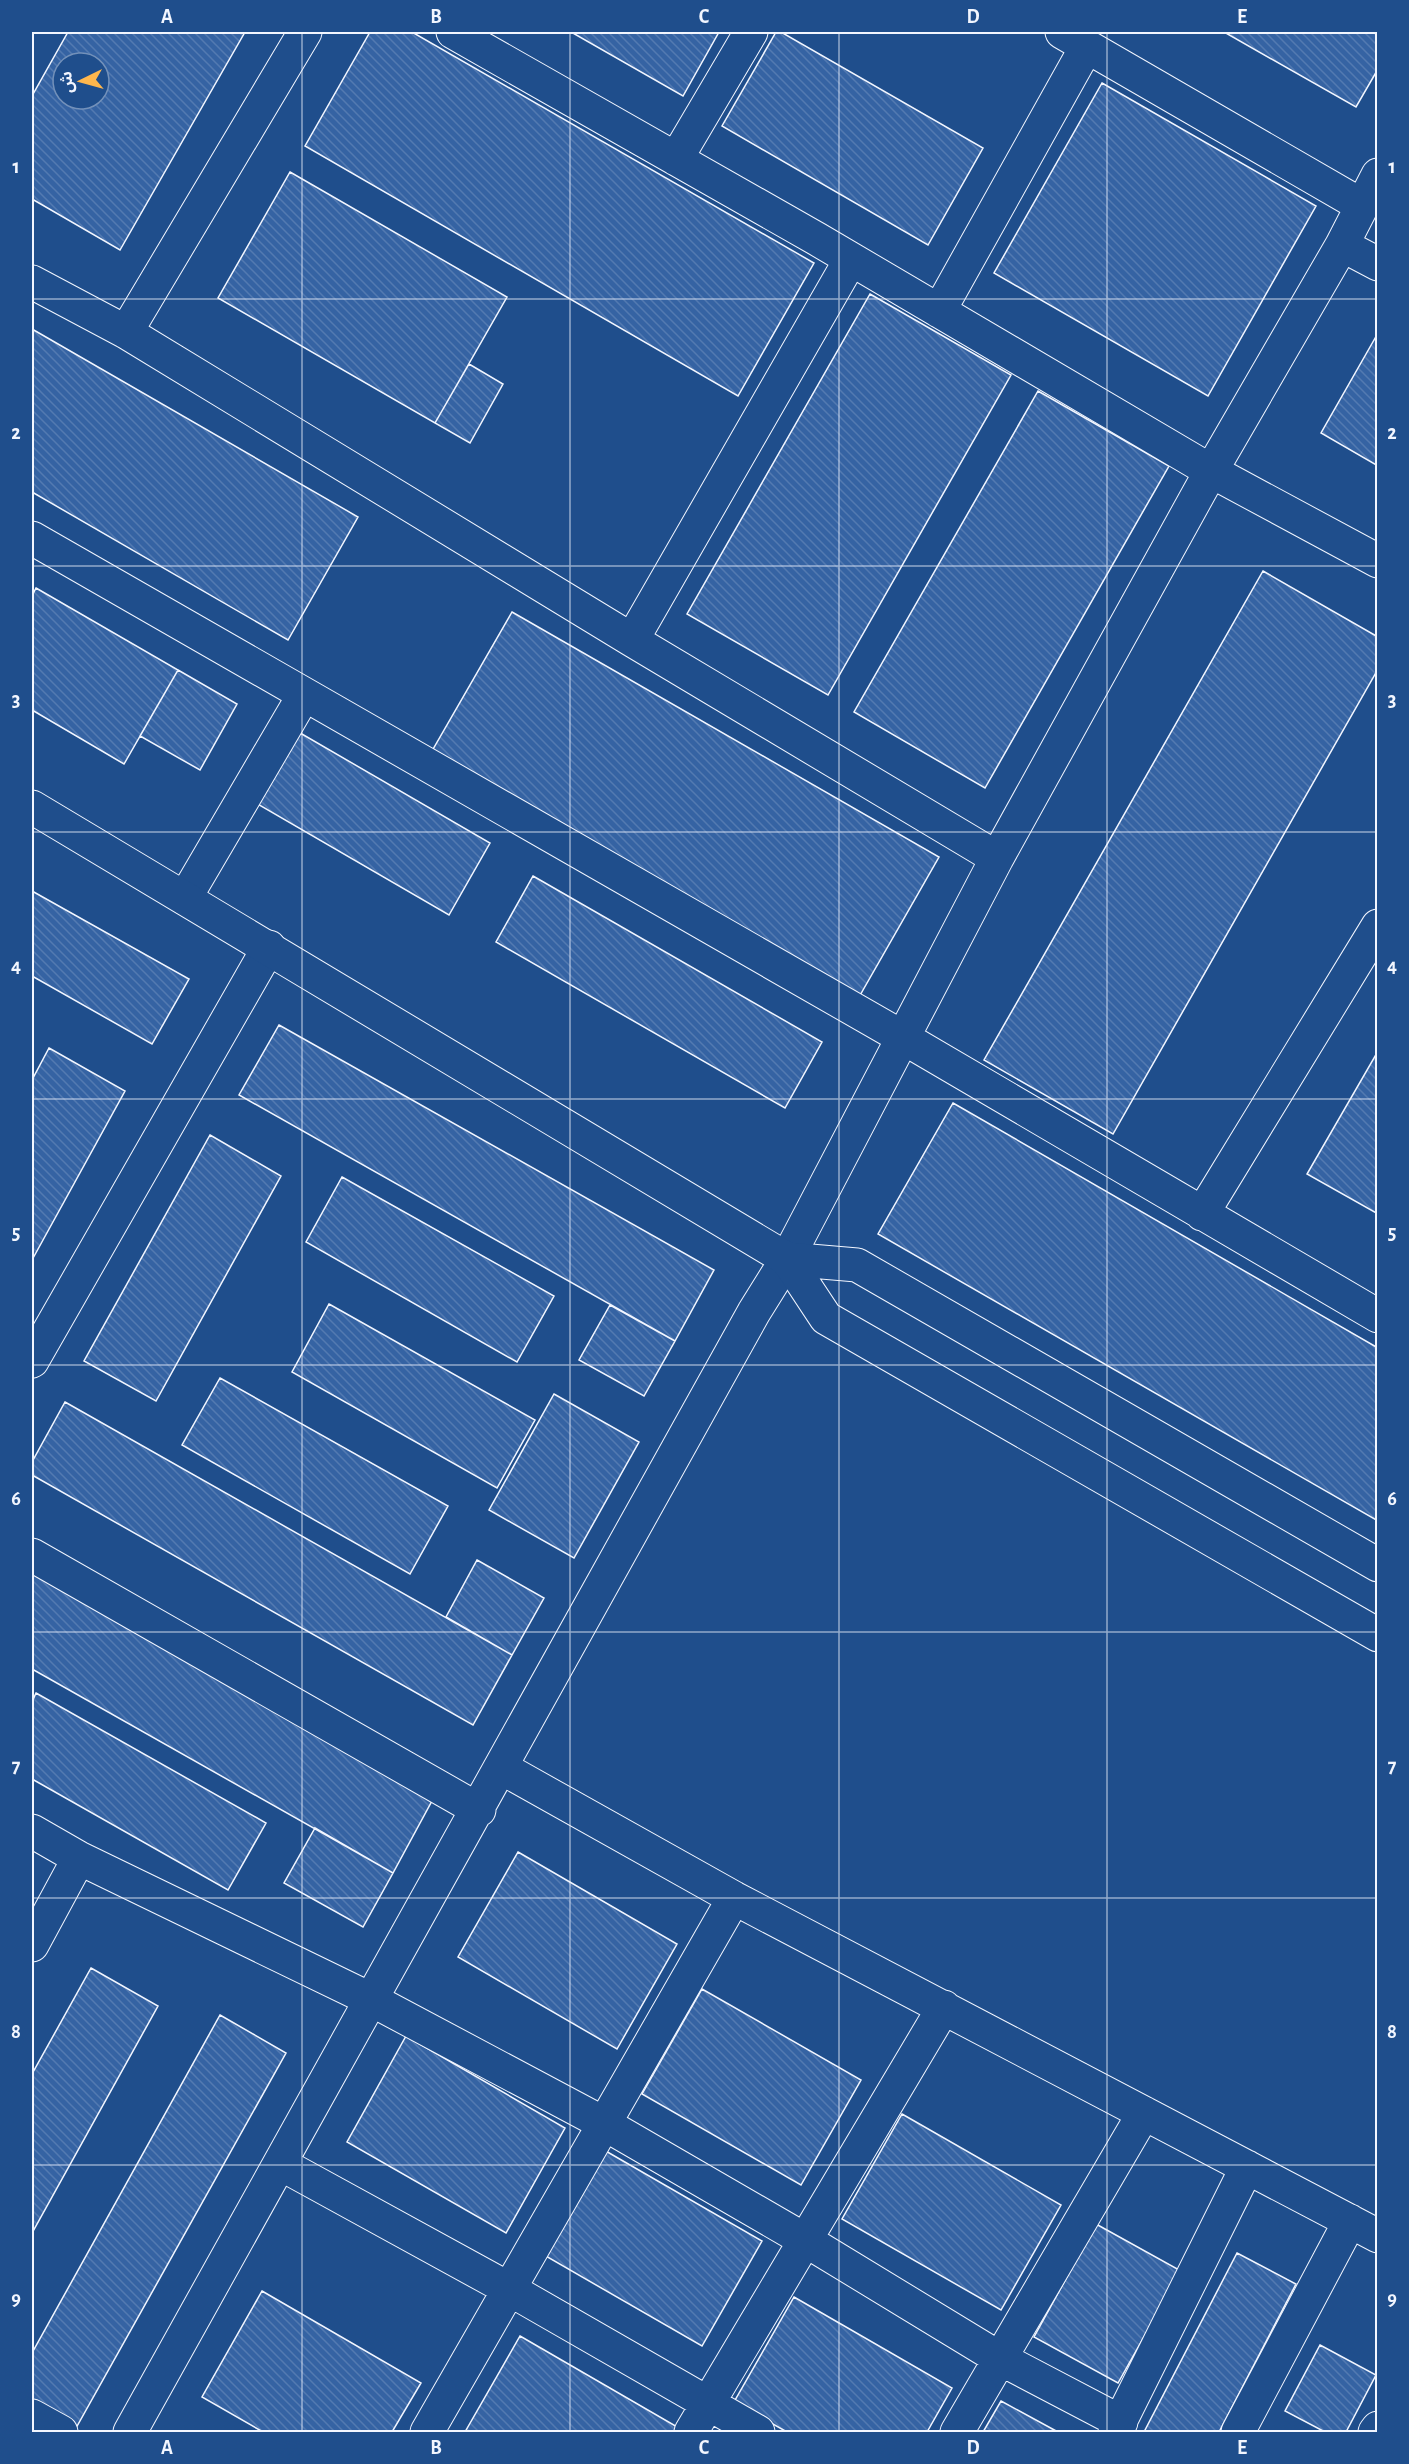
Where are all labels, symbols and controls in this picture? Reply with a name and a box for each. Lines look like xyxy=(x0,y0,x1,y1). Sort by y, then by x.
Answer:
text: A xyxy=(161,7,173,27)
text: B xyxy=(430,7,442,27)
text: C xyxy=(699,7,710,27)
text: D xyxy=(966,7,980,27)
text: E xyxy=(1237,7,1247,27)
north arrow xyxy=(51,51,111,111)
text: ش xyxy=(58,70,77,94)
text: 1 xyxy=(12,157,20,177)
text: 1 xyxy=(1388,157,1396,177)
text: 2 xyxy=(11,423,21,443)
text: 2 xyxy=(1387,423,1397,443)
text: 3 xyxy=(12,690,20,710)
text: 3 xyxy=(1388,690,1396,710)
text: 4 xyxy=(11,956,21,976)
text: 4 xyxy=(1387,956,1397,976)
text: 5 xyxy=(12,1223,20,1243)
text: 5 xyxy=(1388,1223,1396,1243)
text: 6 xyxy=(11,1489,21,1509)
text: 6 xyxy=(1387,1489,1397,1509)
text: 7 xyxy=(12,1756,21,1776)
text: 7 xyxy=(1388,1756,1397,1776)
text: 8 xyxy=(11,2022,21,2042)
text: 8 xyxy=(1387,2022,1397,2042)
text: 9 xyxy=(11,2289,21,2309)
text: 9 xyxy=(1387,2289,1397,2309)
text: A xyxy=(161,2438,173,2458)
text: B xyxy=(430,2438,442,2458)
text: C xyxy=(699,2438,710,2458)
text: D xyxy=(966,2438,980,2458)
text: E xyxy=(1237,2438,1247,2458)

